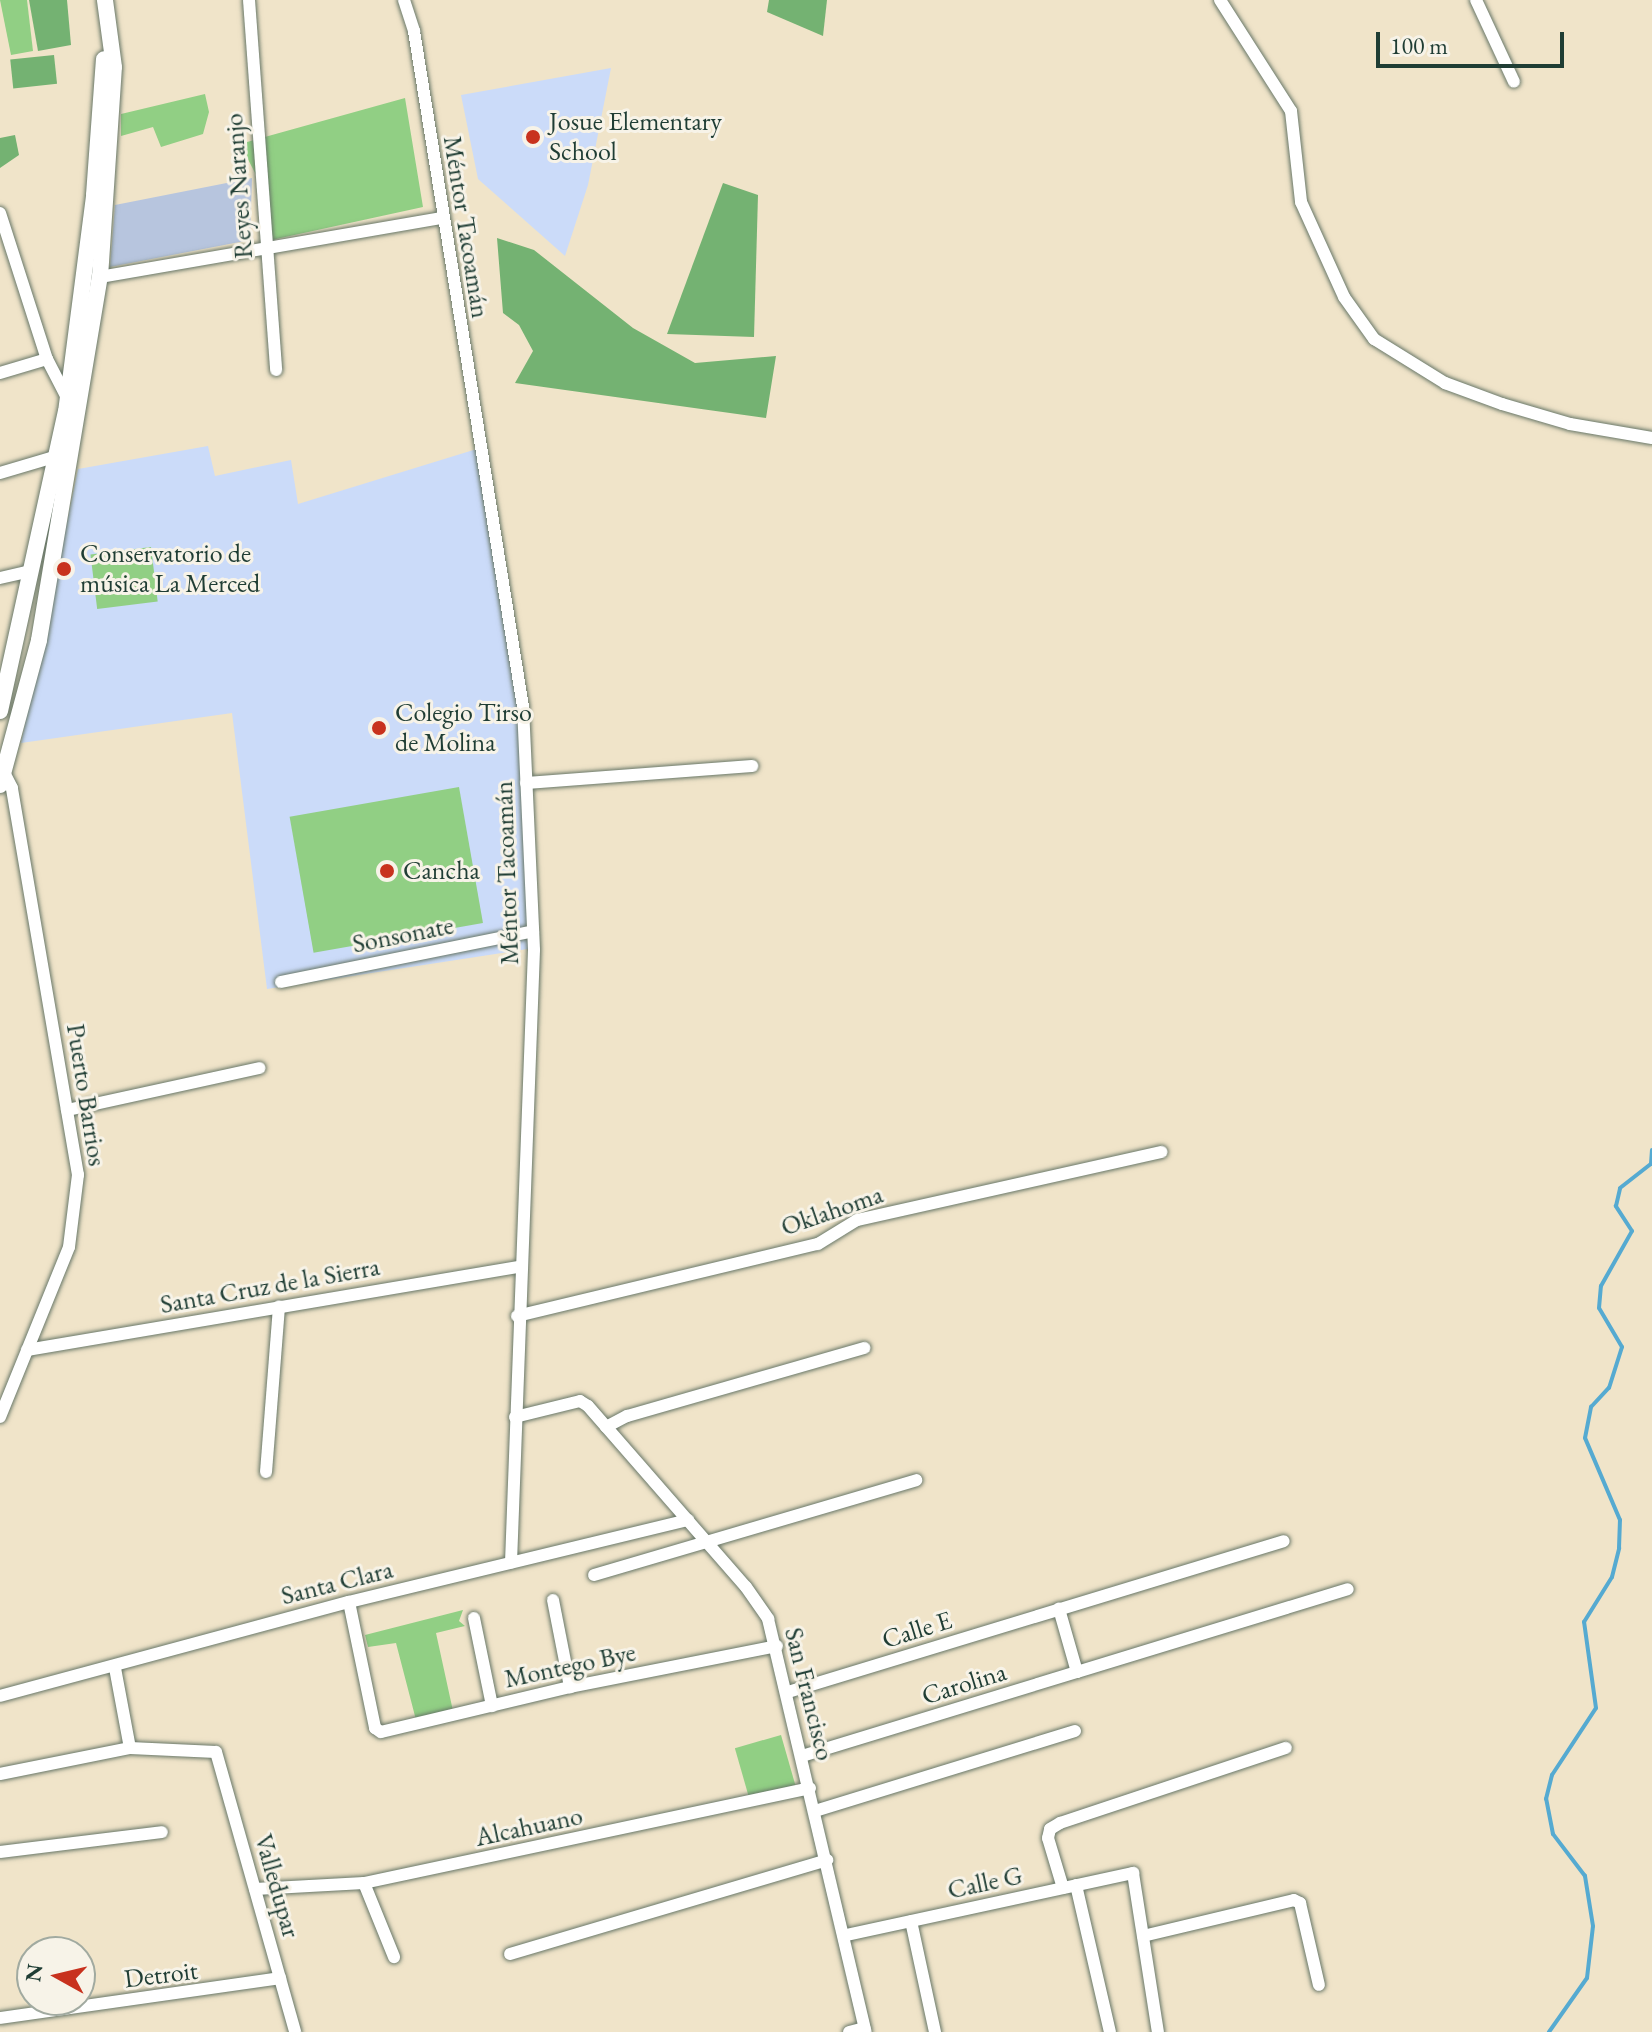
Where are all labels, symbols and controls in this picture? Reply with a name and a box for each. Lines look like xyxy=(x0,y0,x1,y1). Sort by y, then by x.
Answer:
scale bar xyxy=(1380,16,1568,66)
text: 100 m xyxy=(1390,30,1448,61)
place label: Josue Elementary School xyxy=(549,106,722,168)
street label: Reyes Naranjo xyxy=(218,112,260,260)
marker: Josue Elementary School xyxy=(524,128,542,146)
street label: Méntor Tacoamán xyxy=(436,134,496,320)
place label: Conservatorio de música La Merced xyxy=(80,538,260,600)
marker: Conservatorio de música La Merced xyxy=(55,560,73,578)
place label: Colegio Tirso de Molina xyxy=(395,697,532,758)
marker: Colegio Tirso de Molina xyxy=(370,719,388,737)
street label: Méntor Tacoamán xyxy=(488,781,526,965)
place label: Cancha xyxy=(403,855,480,887)
marker: Cancha xyxy=(378,862,396,880)
street label: Sonsonate xyxy=(350,910,456,960)
street label: Puerto Barrios xyxy=(59,1022,113,1168)
street label: Oklahoma xyxy=(777,1179,887,1243)
street label: Santa Cruz de la Sierra xyxy=(158,1251,382,1321)
street label: Santa Clara xyxy=(278,1554,396,1612)
street label: Calle E xyxy=(878,1605,956,1655)
street label: San Francisco xyxy=(777,1624,841,1764)
street label: Montego Bye xyxy=(502,1637,638,1695)
street label: Carolina xyxy=(918,1656,1010,1712)
street label: Alcahuano xyxy=(473,1800,585,1854)
street label: Valledupar xyxy=(247,1831,307,1941)
street label: Calle G xyxy=(945,1860,1025,1906)
north arrow xyxy=(16,1936,96,2016)
street label: Detroit xyxy=(122,1955,200,1995)
text: N xyxy=(18,1962,49,1984)

